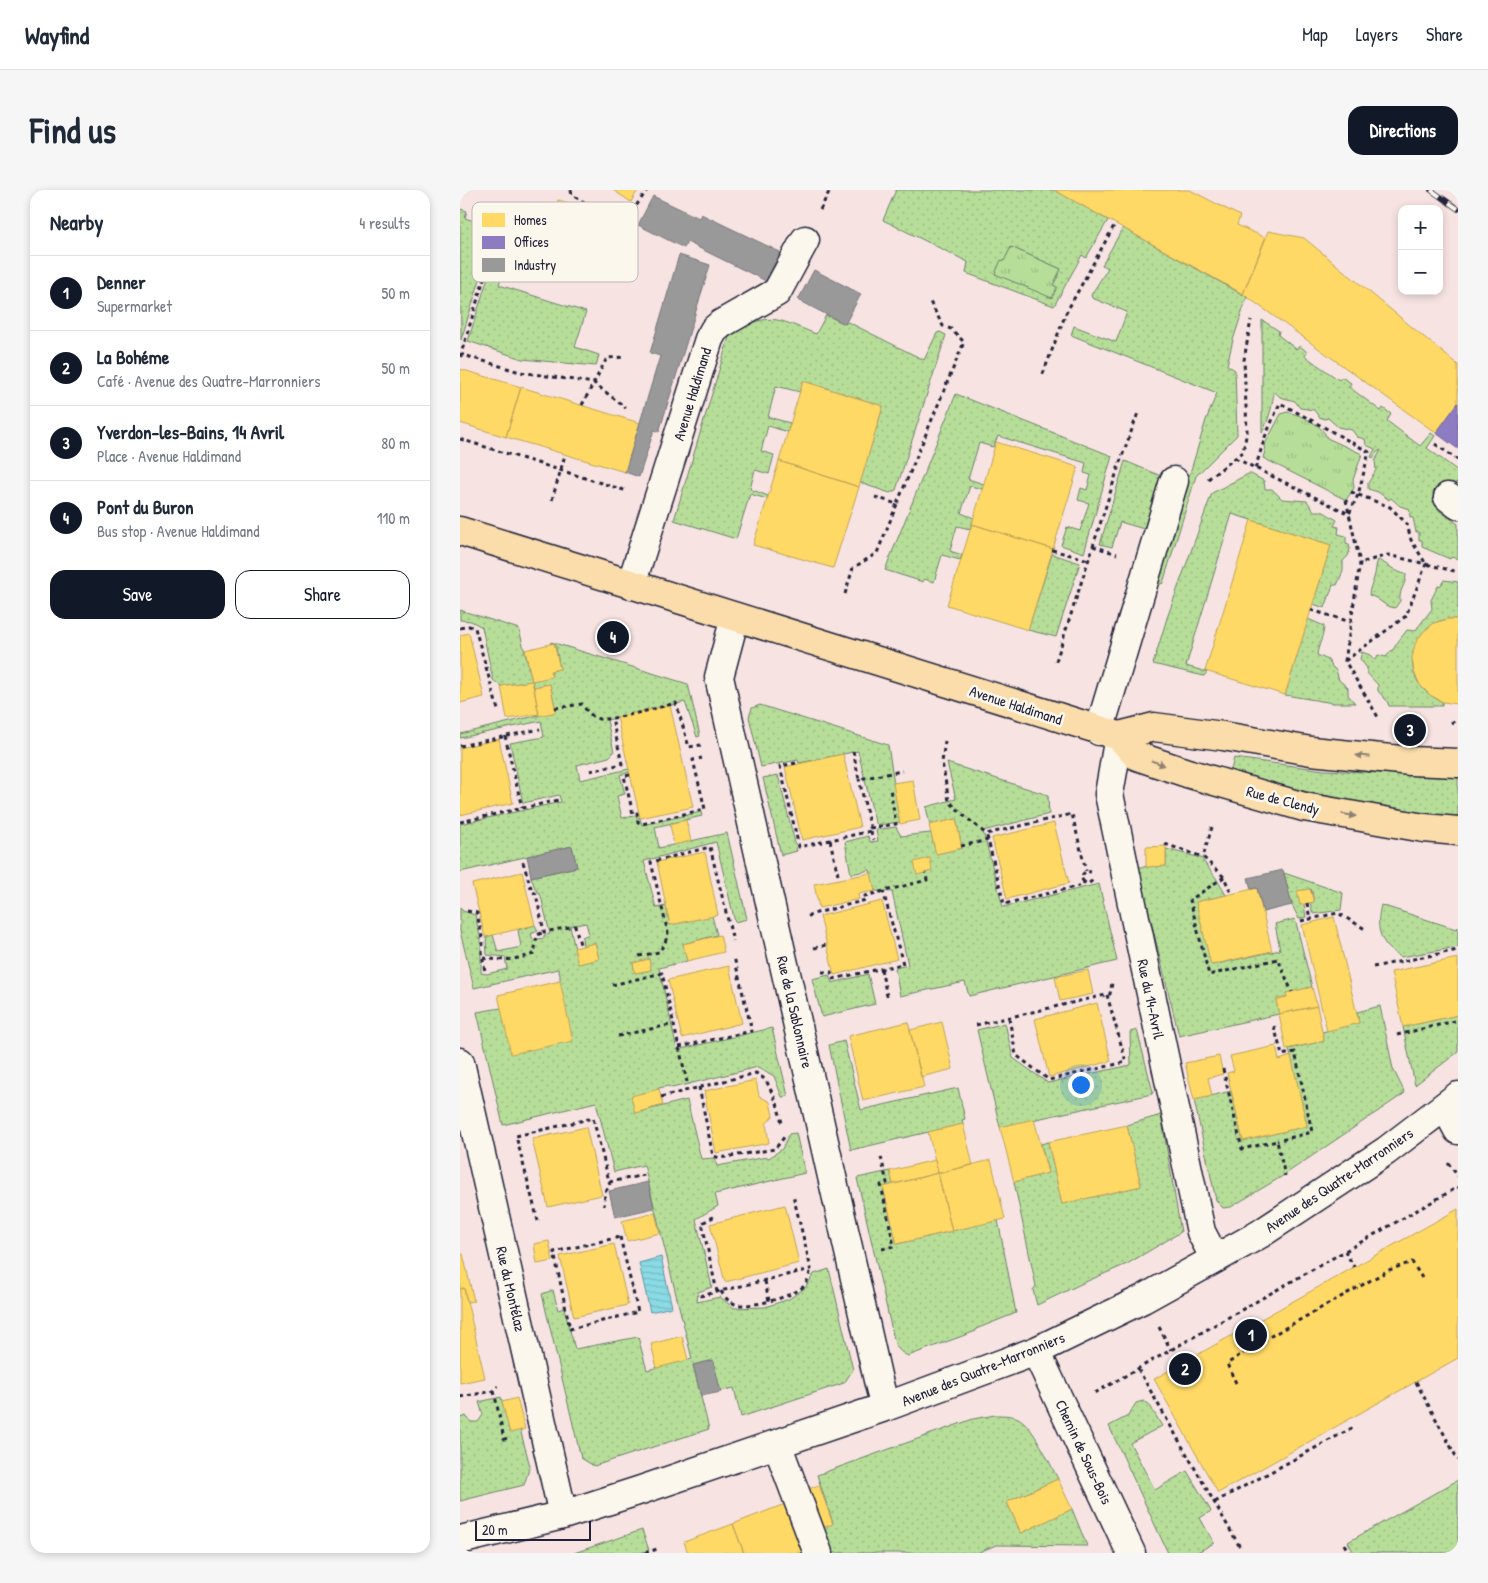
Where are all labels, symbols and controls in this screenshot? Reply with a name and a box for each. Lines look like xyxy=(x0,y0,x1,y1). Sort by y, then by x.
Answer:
text: Wayfind xyxy=(25,19,89,51)
text: Map xyxy=(1302,22,1328,47)
text: Layers xyxy=(1356,22,1398,47)
text: Share xyxy=(1426,22,1463,47)
button: Directions xyxy=(1348,106,1458,155)
text: Find us xyxy=(30,107,116,154)
legend xyxy=(472,202,638,282)
map controls xyxy=(1398,205,1443,295)
button: + xyxy=(1398,205,1443,250)
text: Nearby xyxy=(50,208,103,237)
text: Homes xyxy=(514,210,547,229)
text: 4 results xyxy=(359,212,410,234)
text: Offices xyxy=(514,232,549,251)
button: − xyxy=(1398,250,1443,295)
text: Industry xyxy=(514,255,556,275)
text: Denner xyxy=(97,269,146,295)
text: 1 xyxy=(63,282,69,304)
text: 50 m xyxy=(382,282,410,304)
text: Supermarket xyxy=(97,295,172,317)
text: La Bohéme xyxy=(97,344,169,370)
street label: Avenue Haldimand xyxy=(668,345,716,443)
text: 2 xyxy=(62,357,70,379)
text: 50 m xyxy=(382,357,410,379)
text: Café · Avenue des Quatre-Marronniers xyxy=(97,370,320,392)
text: Yverdon-les-Bains, 14 Avril xyxy=(97,419,284,445)
text: 3 xyxy=(62,432,70,454)
text: 80 m xyxy=(381,432,410,454)
text: Place · Avenue Haldimand xyxy=(97,445,241,467)
text: Pont du Buron xyxy=(97,494,193,520)
text: 4 xyxy=(63,507,69,529)
text: 110 m xyxy=(377,507,410,529)
text: Bus stop · Avenue Haldimand xyxy=(97,520,260,542)
button: Save xyxy=(50,570,225,619)
button: Share xyxy=(235,570,410,619)
pin: 4 xyxy=(597,618,629,656)
street label: Avenue Haldimand xyxy=(967,680,1065,730)
pin: 3 xyxy=(1394,711,1426,749)
one-way arrow xyxy=(1355,752,1371,760)
one-way arrow xyxy=(1151,760,1166,767)
street label: Rue de Clendy xyxy=(1244,780,1322,820)
one-way arrow xyxy=(1341,811,1357,819)
street label: Rue de la Sablonnaire xyxy=(772,954,818,1070)
street label: Rue du 14-Avril xyxy=(1132,957,1170,1041)
your location xyxy=(1068,1072,1094,1098)
street label: Avenue des Quatre-Marronniers xyxy=(1261,1123,1417,1237)
street label: Rue du Montélaz xyxy=(491,1244,531,1334)
pin: 1 xyxy=(1235,1316,1267,1354)
street label: Avenue des Quatre-Marronniers xyxy=(898,1327,1068,1411)
pin: 2 xyxy=(1169,1350,1201,1388)
street label: Chemin de Sous-Bois xyxy=(1051,1396,1118,1508)
scale bar xyxy=(475,1518,591,1541)
text: 20 m xyxy=(482,1520,508,1539)

